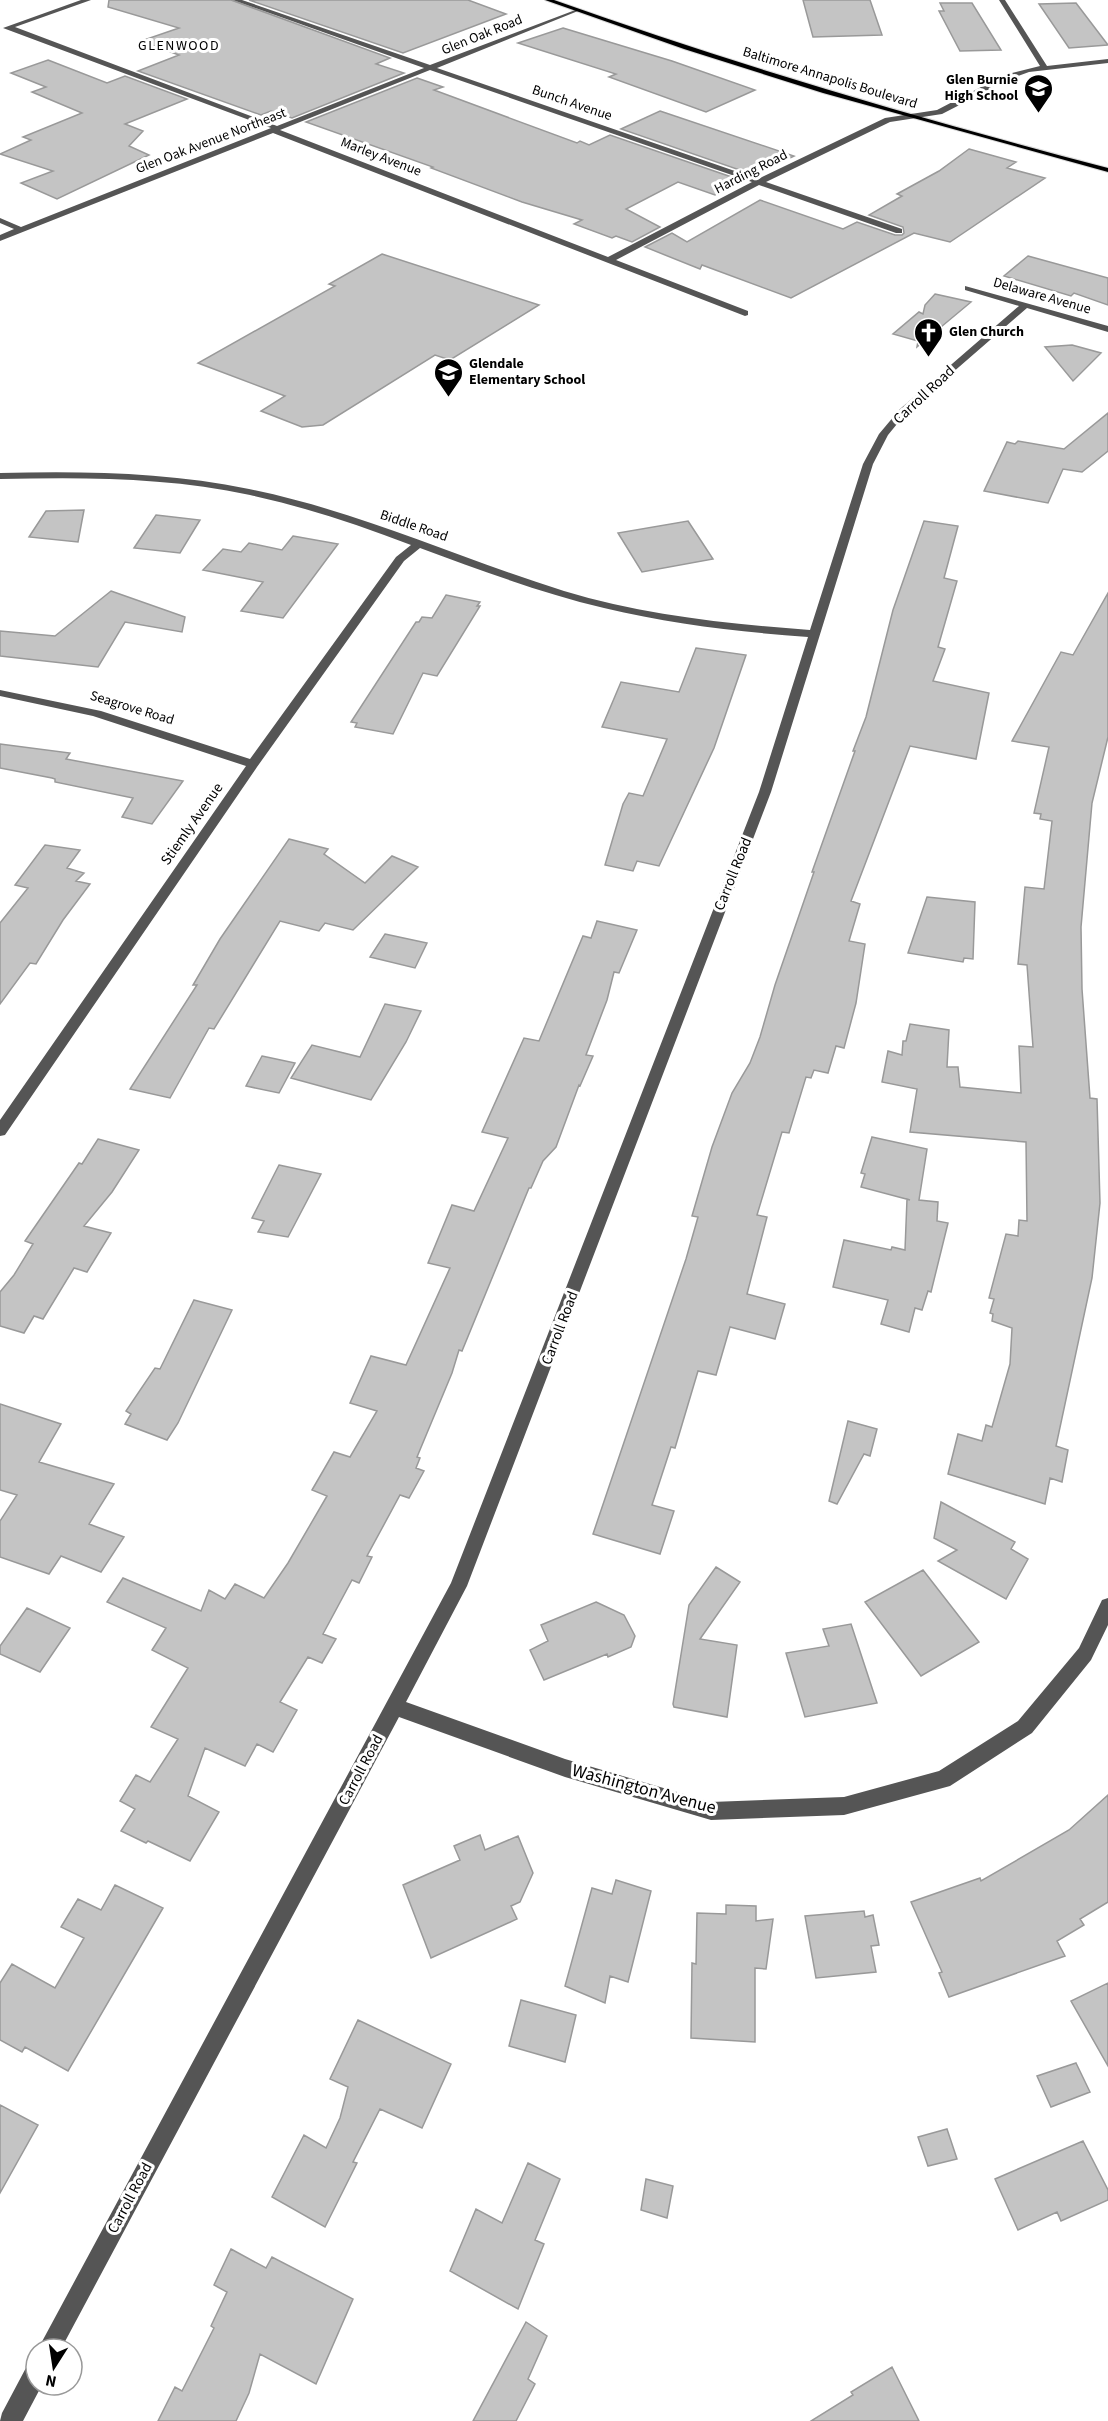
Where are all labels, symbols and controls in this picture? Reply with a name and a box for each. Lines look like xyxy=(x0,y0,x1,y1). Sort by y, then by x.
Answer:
street label: Glen Oak Road xyxy=(439,10,525,60)
district label: GLENWOOD xyxy=(138,36,220,56)
street label: Baltimore Annapolis Boulevard xyxy=(740,42,920,114)
place label: Glen Burnie High School xyxy=(945,70,1018,106)
school or university icon: Glen Burnie High School xyxy=(1023,72,1055,114)
street label: Bunch Avenue xyxy=(529,80,615,126)
street label: Glen Oak Avenue Northeast xyxy=(133,103,289,179)
street label: Marley Avenue xyxy=(338,132,424,182)
street label: Harding Road xyxy=(711,145,791,199)
street label: Delaware Avenue xyxy=(991,272,1093,320)
church icon: Glen Church xyxy=(912,316,944,358)
place label: Glen Church xyxy=(949,322,1024,342)
place label: Glendale Elementary School xyxy=(469,354,585,390)
school or university icon: Glendale Elementary School xyxy=(432,356,464,398)
street label: Carroll Road xyxy=(889,361,959,429)
street label: Biddle Road xyxy=(377,505,451,547)
street label: Seagrove Road xyxy=(88,686,176,730)
street label: Stiemly Avenue xyxy=(156,779,228,869)
street label: Carroll Road xyxy=(709,834,757,914)
street label: Carroll Road xyxy=(536,1288,584,1368)
street label: Carroll Road xyxy=(334,1731,388,1809)
street label: Washington Avenue xyxy=(569,1758,719,1820)
street label: Carroll Road xyxy=(103,2159,157,2237)
north arrow xyxy=(24,2337,84,2397)
text: N xyxy=(44,2369,59,2393)

